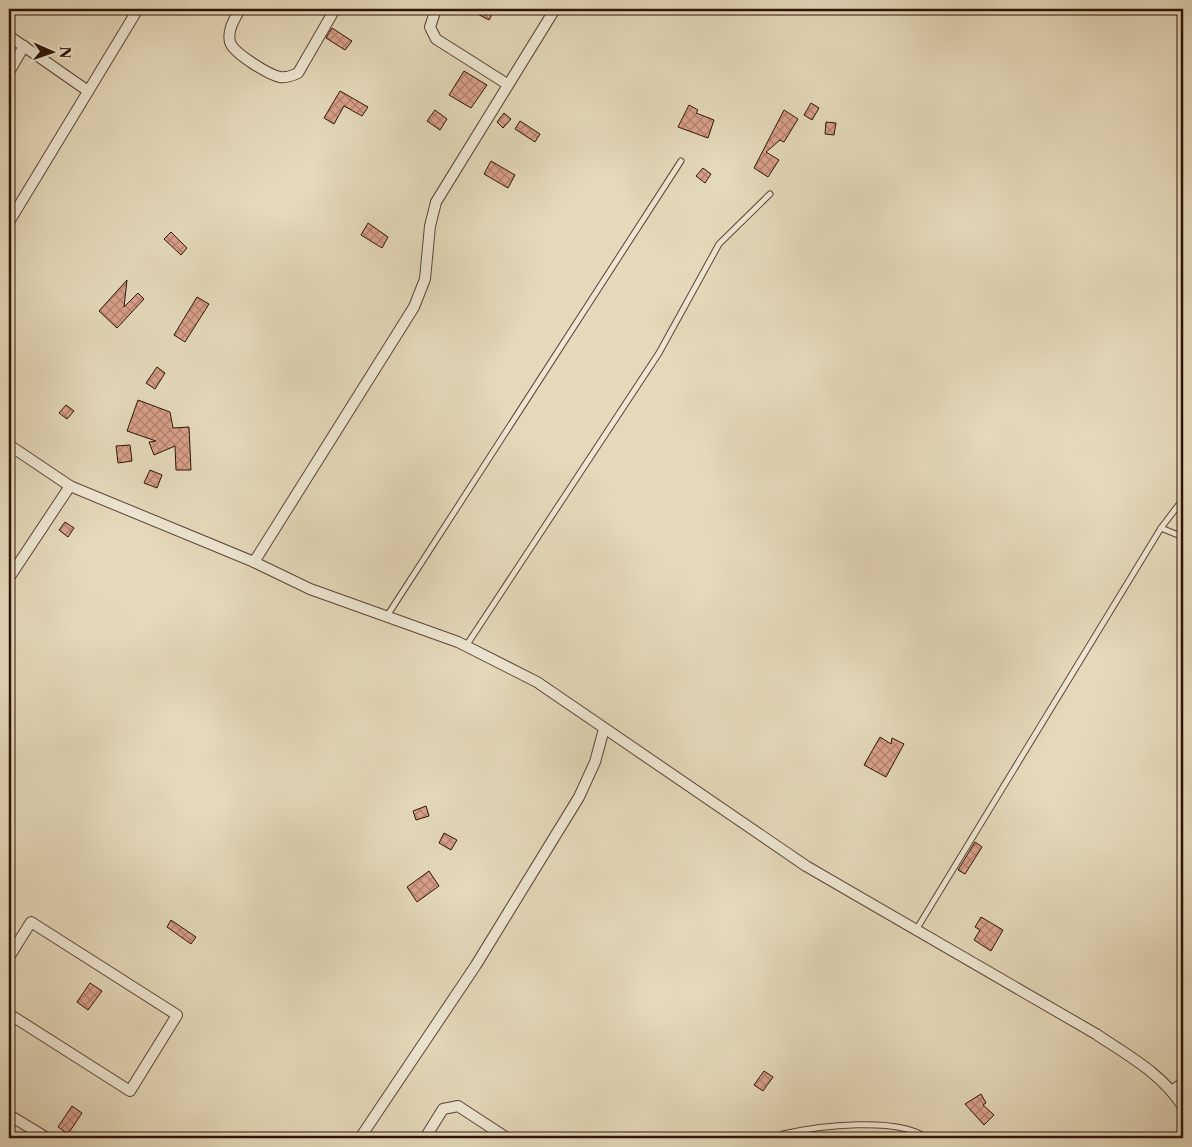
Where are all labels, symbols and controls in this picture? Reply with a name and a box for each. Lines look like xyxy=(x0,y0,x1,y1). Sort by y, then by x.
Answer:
north arrow xyxy=(28,28,78,78)
text: N xyxy=(56,46,74,59)

